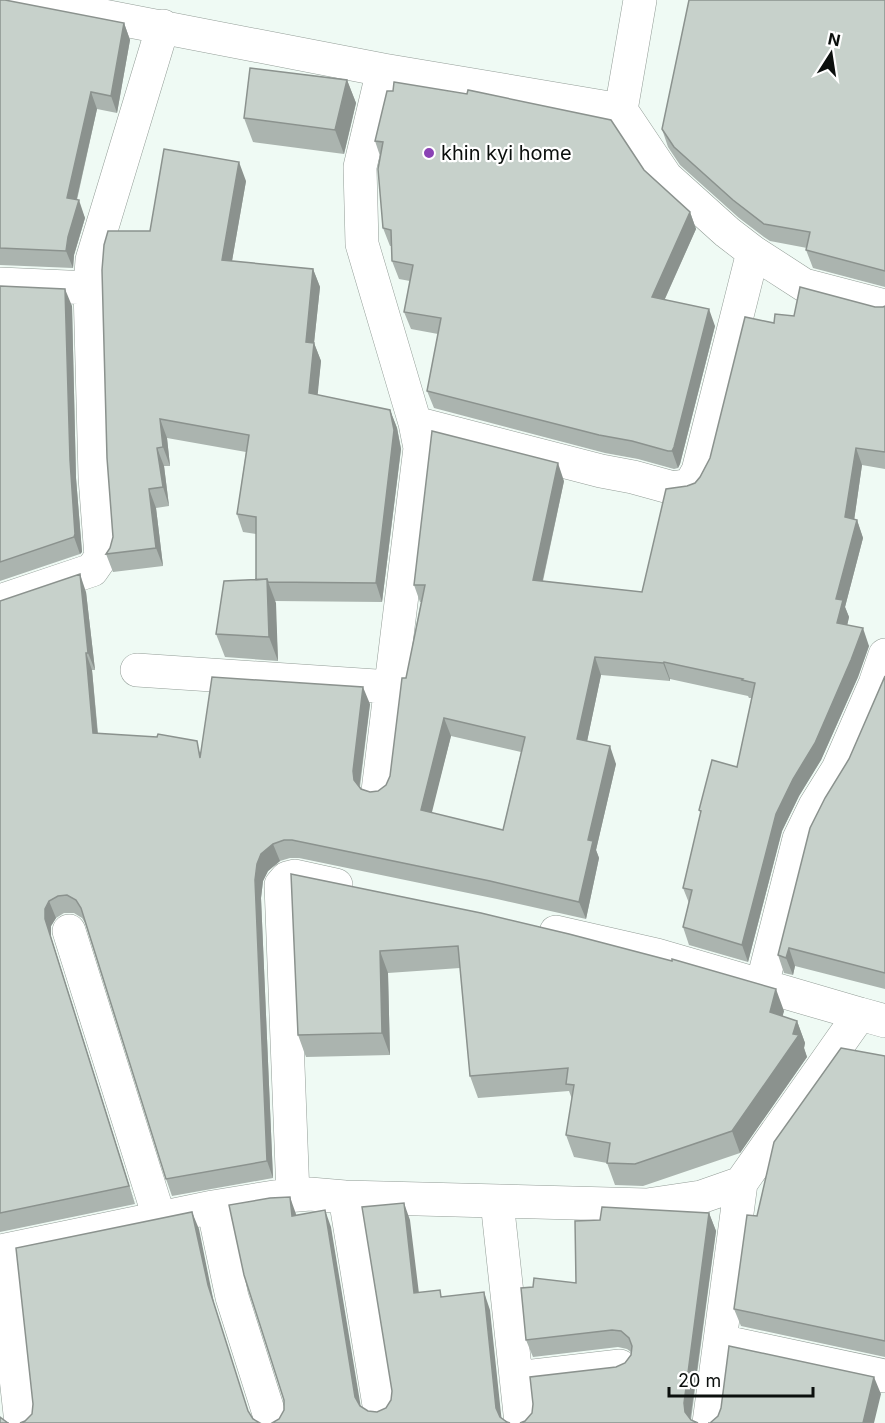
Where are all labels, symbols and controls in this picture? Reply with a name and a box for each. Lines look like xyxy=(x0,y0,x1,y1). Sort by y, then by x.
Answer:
north arrow xyxy=(801,24,861,84)
text: N xyxy=(826,28,842,50)
place label: khin kyi home xyxy=(441,141,572,165)
marker: khin kyi home xyxy=(422,146,436,160)
scale bar xyxy=(669,1360,813,1398)
text: 20 m xyxy=(678,1370,721,1391)

